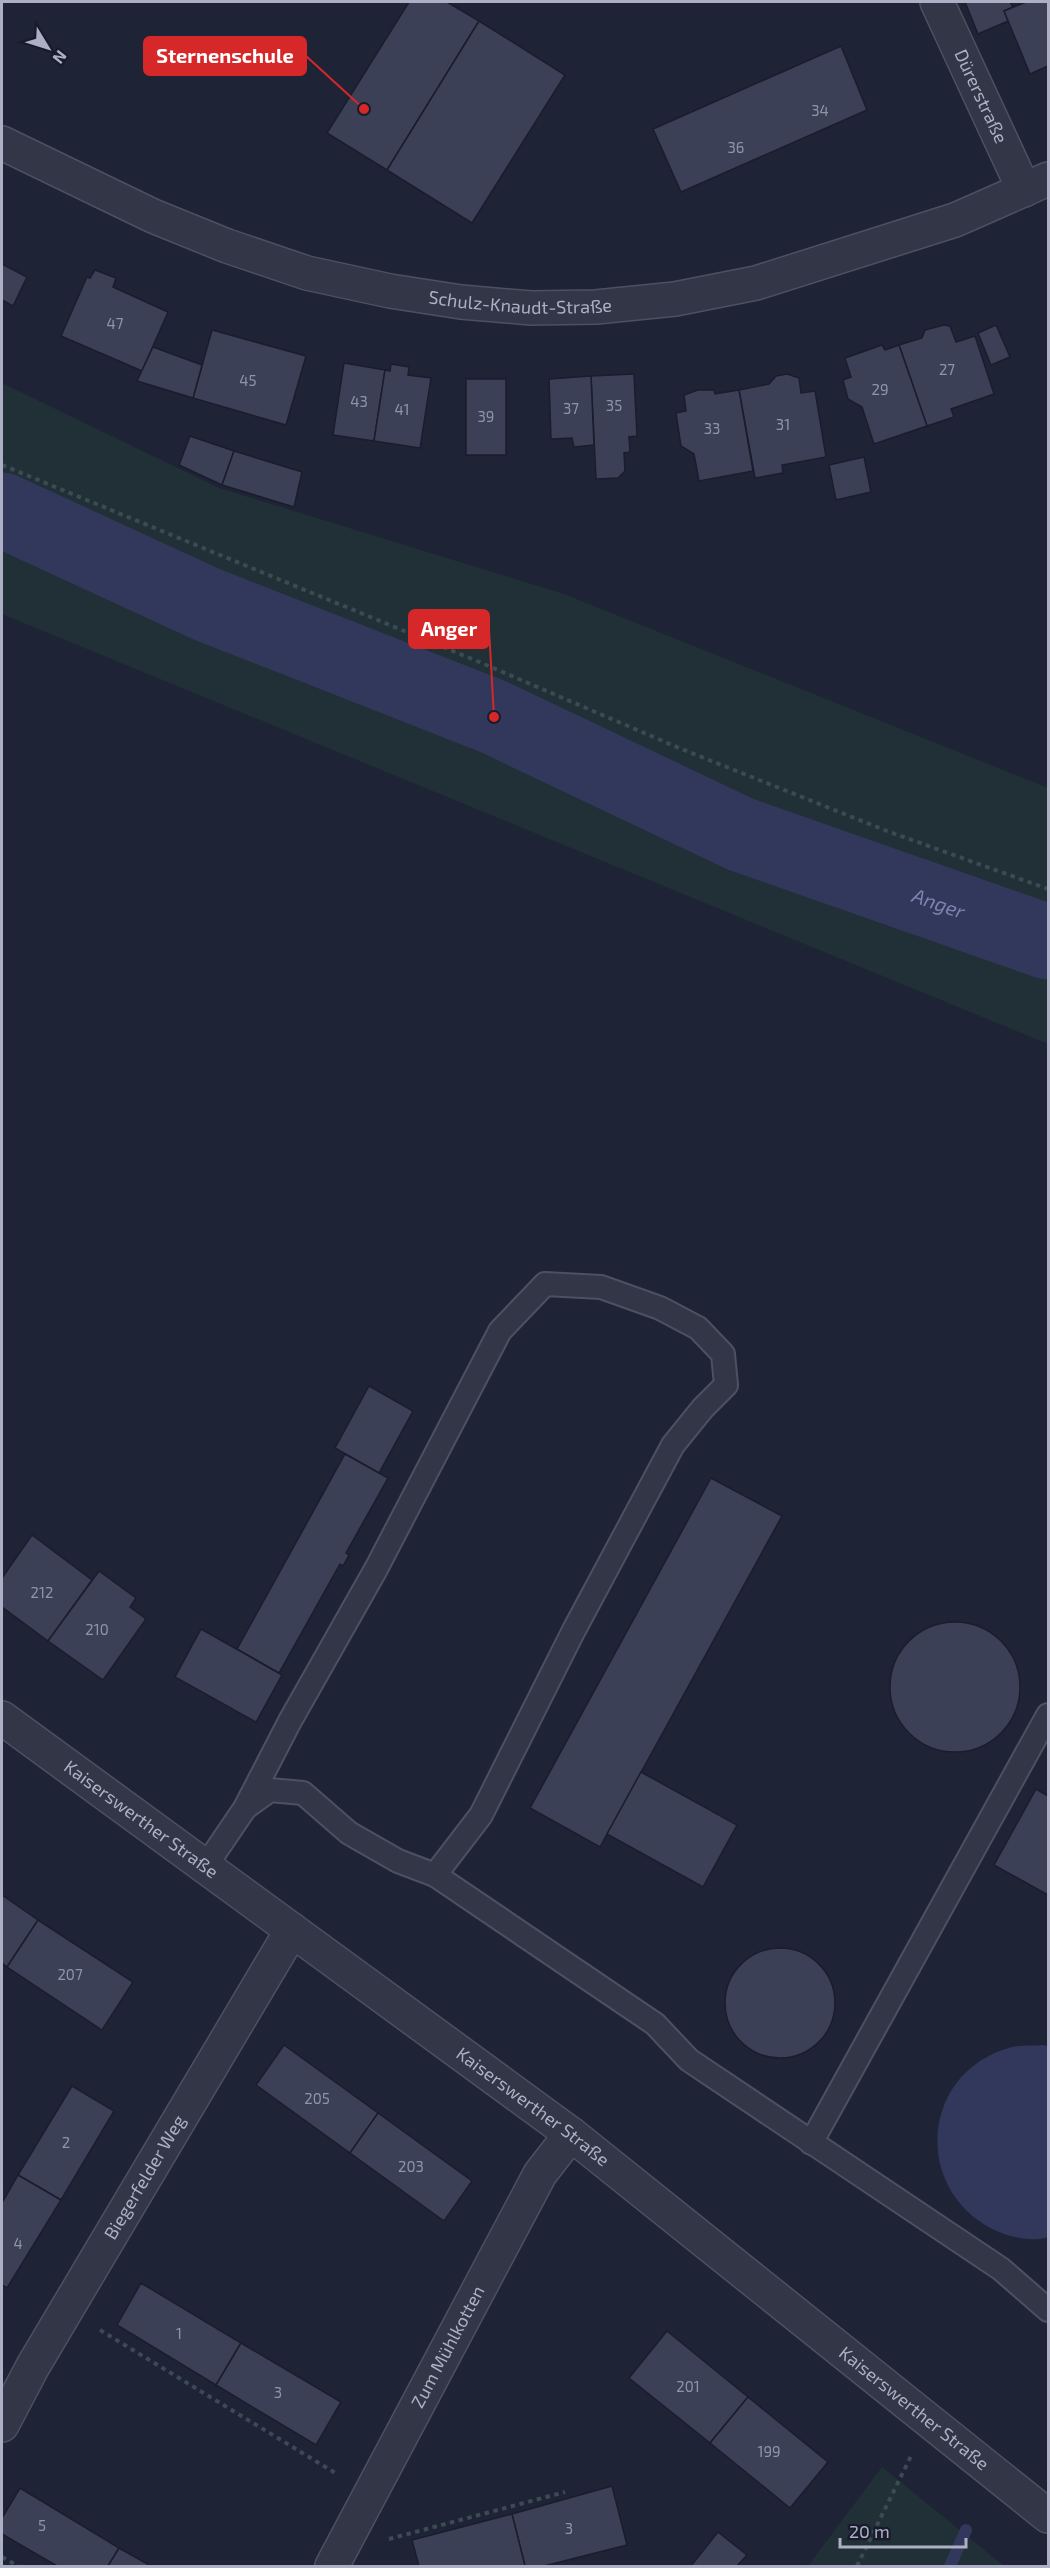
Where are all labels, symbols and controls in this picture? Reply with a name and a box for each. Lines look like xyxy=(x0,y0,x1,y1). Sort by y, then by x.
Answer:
north arrow xyxy=(18,18,78,78)
callout: Sternenschule xyxy=(144,37,306,75)
text: Sternenschule xyxy=(156,43,294,67)
street label: Dürerstraße xyxy=(950,45,1013,146)
text: N xyxy=(49,47,71,68)
house number: 34 xyxy=(811,101,829,119)
house number: 36 xyxy=(728,138,744,156)
street label: Schulz-Knaudt-Straße xyxy=(427,285,613,318)
house number: 47 xyxy=(107,314,124,332)
house number: 27 xyxy=(939,360,955,378)
house number: 45 xyxy=(239,371,257,389)
house number: 29 xyxy=(871,380,889,398)
house number: 43 xyxy=(350,392,368,410)
house number: 35 xyxy=(606,396,622,414)
house number: 37 xyxy=(563,399,579,417)
house number: 41 xyxy=(394,400,410,418)
house number: 39 xyxy=(478,407,494,425)
house number: 31 xyxy=(776,415,790,433)
house number: 33 xyxy=(704,419,720,437)
callout: Anger xyxy=(409,610,489,648)
text: Anger xyxy=(421,616,478,640)
water label: Anger xyxy=(909,882,970,923)
house number: 212 xyxy=(31,1583,53,1601)
house number: 210 xyxy=(85,1620,109,1638)
street label: Kaiserswerther Straße xyxy=(60,1755,223,1882)
house number: 207 xyxy=(57,1965,83,1983)
street label: Kaiserswerther Straße xyxy=(452,2042,614,2171)
house number: 205 xyxy=(304,2089,330,2107)
street label: Biegerfelder Weg xyxy=(99,2111,190,2243)
house number: 2 xyxy=(62,2133,70,2151)
house number: 203 xyxy=(398,2157,424,2175)
house number: 4 xyxy=(13,2234,23,2252)
street label: Zum Mühlkotten xyxy=(406,2282,489,2411)
house number: 1 xyxy=(176,2324,182,2342)
street label: Kaiserswerther Straße xyxy=(835,2341,994,2474)
house number: 201 xyxy=(676,2377,700,2395)
house number: 3 xyxy=(274,2383,282,2401)
house number: 199 xyxy=(757,2442,781,2460)
scale bar xyxy=(840,2511,966,2549)
house number: 5 xyxy=(38,2516,46,2534)
house number: 3 xyxy=(565,2519,573,2537)
text: 20 m xyxy=(849,2520,890,2542)

